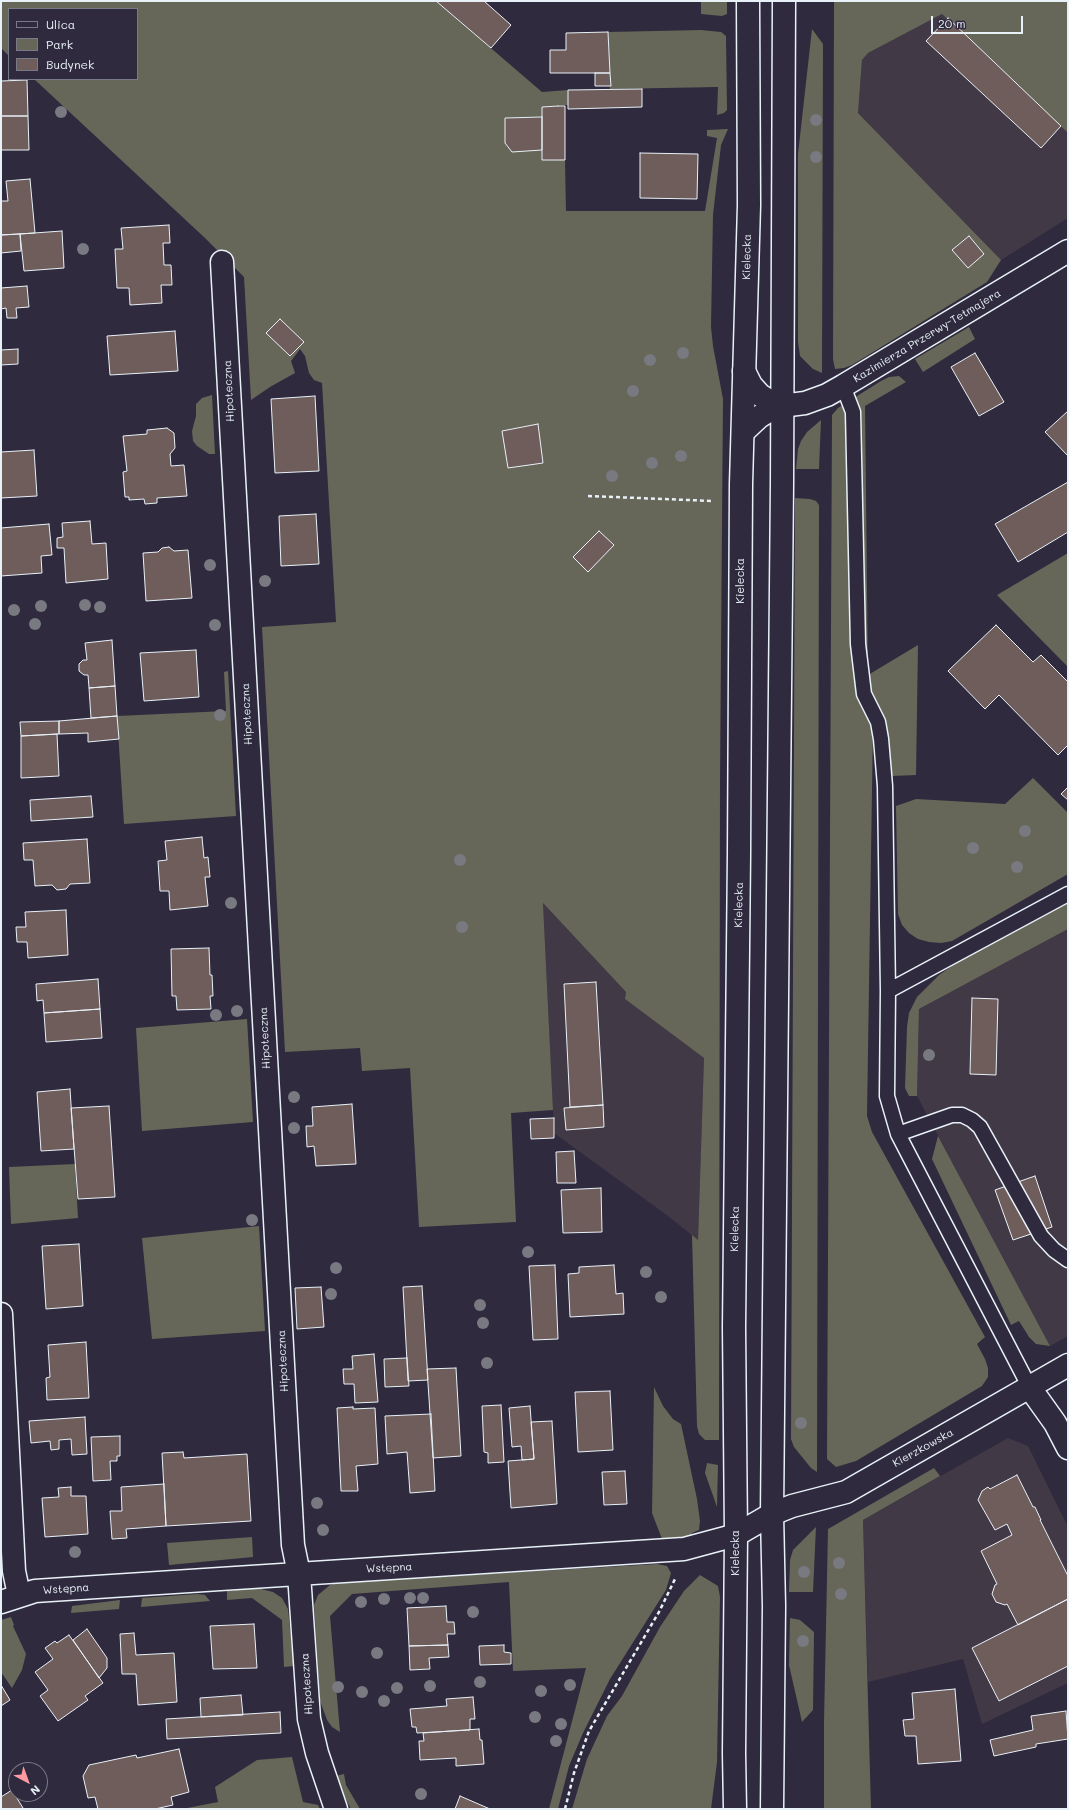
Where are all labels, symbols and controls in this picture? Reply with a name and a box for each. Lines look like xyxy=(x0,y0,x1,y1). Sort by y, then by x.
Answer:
legend xyxy=(8,8,138,80)
scale bar xyxy=(933,8,1025,34)
text: 20 m xyxy=(938,15,966,31)
text: Ulica xyxy=(46,16,75,32)
text: Park xyxy=(46,36,73,52)
text: Budynek xyxy=(46,56,94,72)
street label: Kielecka xyxy=(740,234,754,280)
street label: Kazimierza Przerwy-Tetmajera xyxy=(851,287,1003,385)
street label: Hipoteczna xyxy=(221,360,237,422)
street label: Kielecka xyxy=(734,558,748,604)
street label: Hipoteczna xyxy=(239,683,255,745)
street label: Kielecka xyxy=(732,882,746,928)
street label: Hipoteczna xyxy=(257,1007,273,1069)
street label: Kielecka xyxy=(728,1206,742,1252)
street label: Hipoteczna xyxy=(275,1330,291,1392)
street label: Kierzkowska xyxy=(890,1426,956,1470)
street label: Kielecka xyxy=(729,1530,743,1576)
street label: Wstępna xyxy=(365,1560,413,1576)
street label: Wstępna xyxy=(42,1581,90,1597)
street label: Hipoteczna xyxy=(298,1653,316,1715)
north arrow xyxy=(8,1762,48,1802)
text: N xyxy=(27,1782,44,1799)

